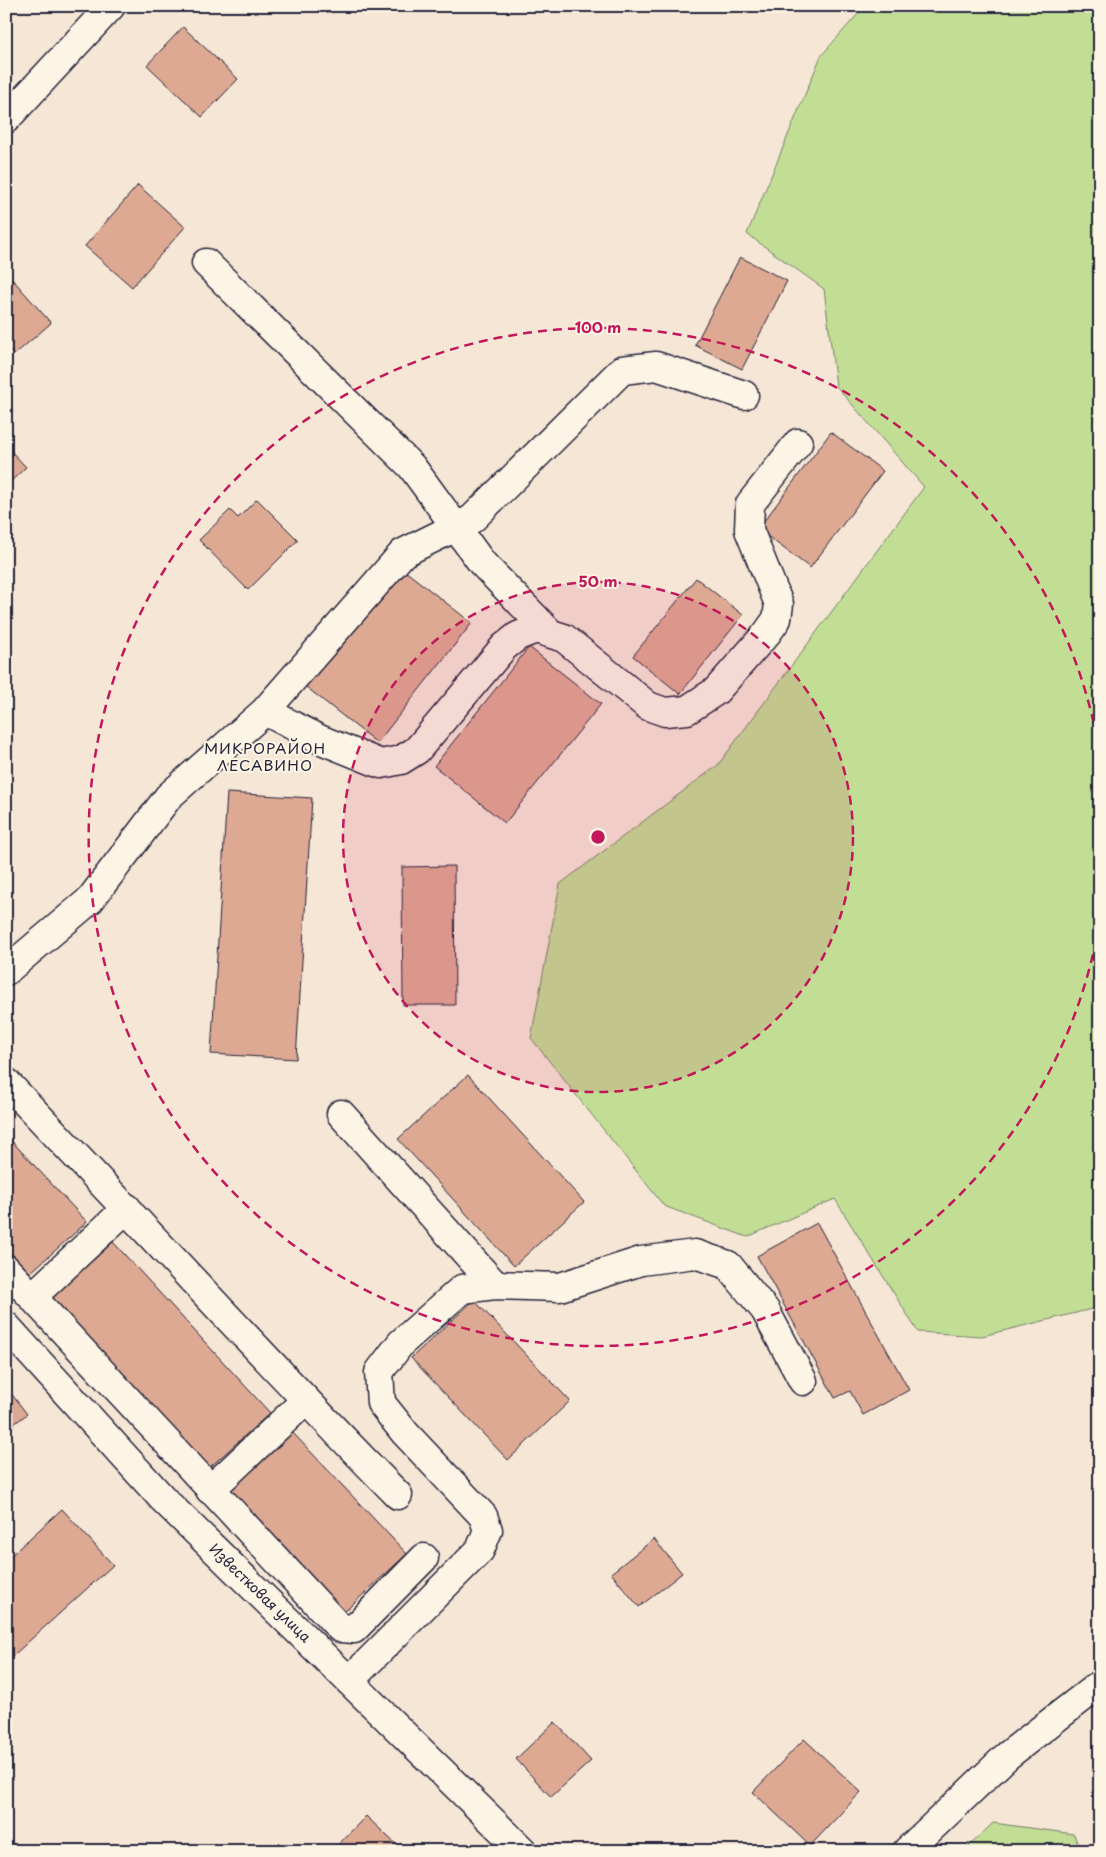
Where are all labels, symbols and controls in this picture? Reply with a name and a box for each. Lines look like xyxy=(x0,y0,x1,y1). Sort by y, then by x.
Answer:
text: 100 m xyxy=(575,315,621,338)
text: 50 m xyxy=(579,569,617,592)
district label: МИКРОРАЙОН ЛЕСАВИНО xyxy=(204,736,326,776)
centre of rings xyxy=(589,828,607,846)
street label: Известковая улица xyxy=(205,1538,316,1647)

